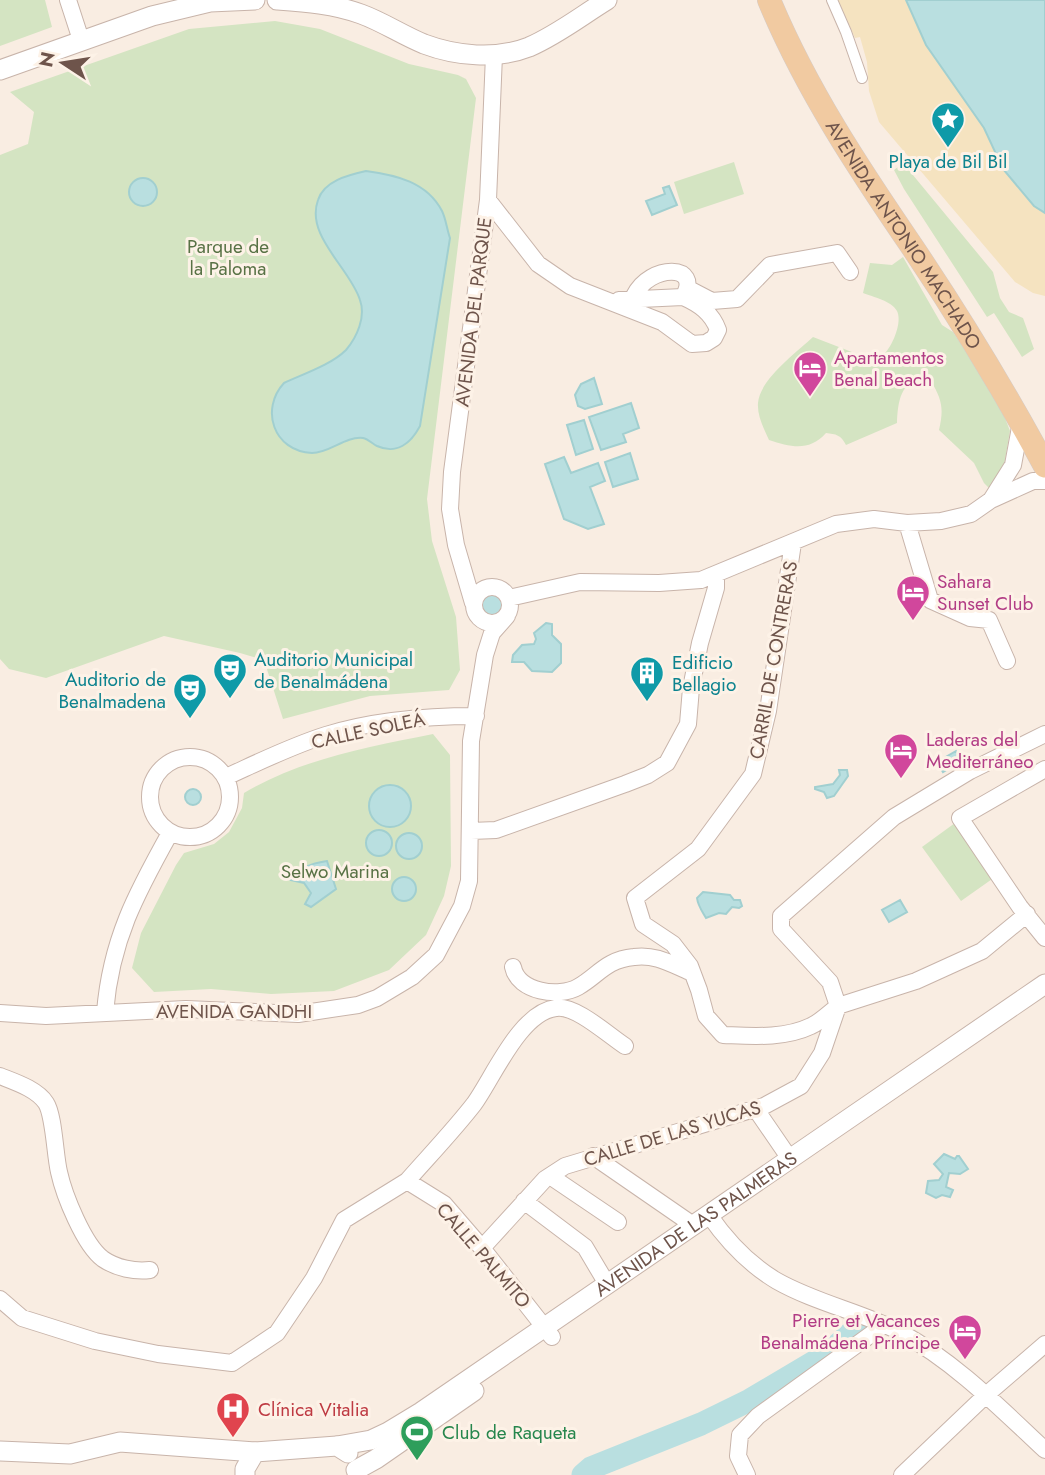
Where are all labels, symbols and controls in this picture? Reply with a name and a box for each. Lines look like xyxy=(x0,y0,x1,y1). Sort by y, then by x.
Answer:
north arrow xyxy=(28,28,98,98)
text: N xyxy=(32,49,62,70)
place icon: Playa de Bil Bil xyxy=(929,100,967,149)
street label: AVENIDA ANTONIO MACHADO xyxy=(819,115,988,355)
place label: Playa de Bil Bil xyxy=(889,148,1007,175)
street label: AVENIDA DEL PARQUE xyxy=(448,216,499,408)
park label: Parque de la Paloma xyxy=(187,233,269,282)
place label: Apartamentos Benal Beach xyxy=(834,344,944,393)
hotel icon: Apartamentos Benal Beach xyxy=(791,349,829,398)
street label: CARRIL DE CONTRERAS xyxy=(743,559,804,761)
place label: Sahara Sunset Club xyxy=(937,568,1033,617)
hotel icon: Sahara Sunset Club xyxy=(894,573,932,622)
place label: Auditorio Municipal de Benalmádena xyxy=(254,646,413,695)
place label: Edificio Bellagio xyxy=(672,649,736,698)
theatre icon: Auditorio Municipal de Benalmádena xyxy=(211,651,249,700)
building icon: Edificio Bellagio xyxy=(628,654,666,703)
place label: Auditorio de Benalmadena xyxy=(58,666,166,715)
theatre icon: Auditorio de Benalmadena xyxy=(171,671,209,720)
street label: CALLE SOLEÁ xyxy=(309,705,428,756)
place label: Laderas del Mediterráneo xyxy=(926,726,1034,775)
hotel icon: Laderas del Mediterráneo xyxy=(882,731,920,780)
park label: Selwo Marina xyxy=(281,858,389,885)
street label: AVENIDA GANDHI xyxy=(156,998,312,1025)
street label: CALLE DE LAS YUCAS xyxy=(580,1094,764,1173)
street label: AVENIDA DE LAS PALMERAS xyxy=(589,1145,803,1303)
street label: CALLE PALMITO xyxy=(430,1197,537,1314)
place label: Pierre et Vacances Benalmádena Príncipe xyxy=(761,1307,940,1356)
hotel icon: Pierre et Vacances Benalmádena Príncipe xyxy=(946,1312,984,1361)
hospital icon: Clínica Vitalia xyxy=(214,1390,252,1439)
place label: Clínica Vitalia xyxy=(258,1396,369,1423)
sports icon: Club de Raqueta xyxy=(398,1413,436,1462)
place label: Club de Raqueta xyxy=(442,1419,576,1446)

